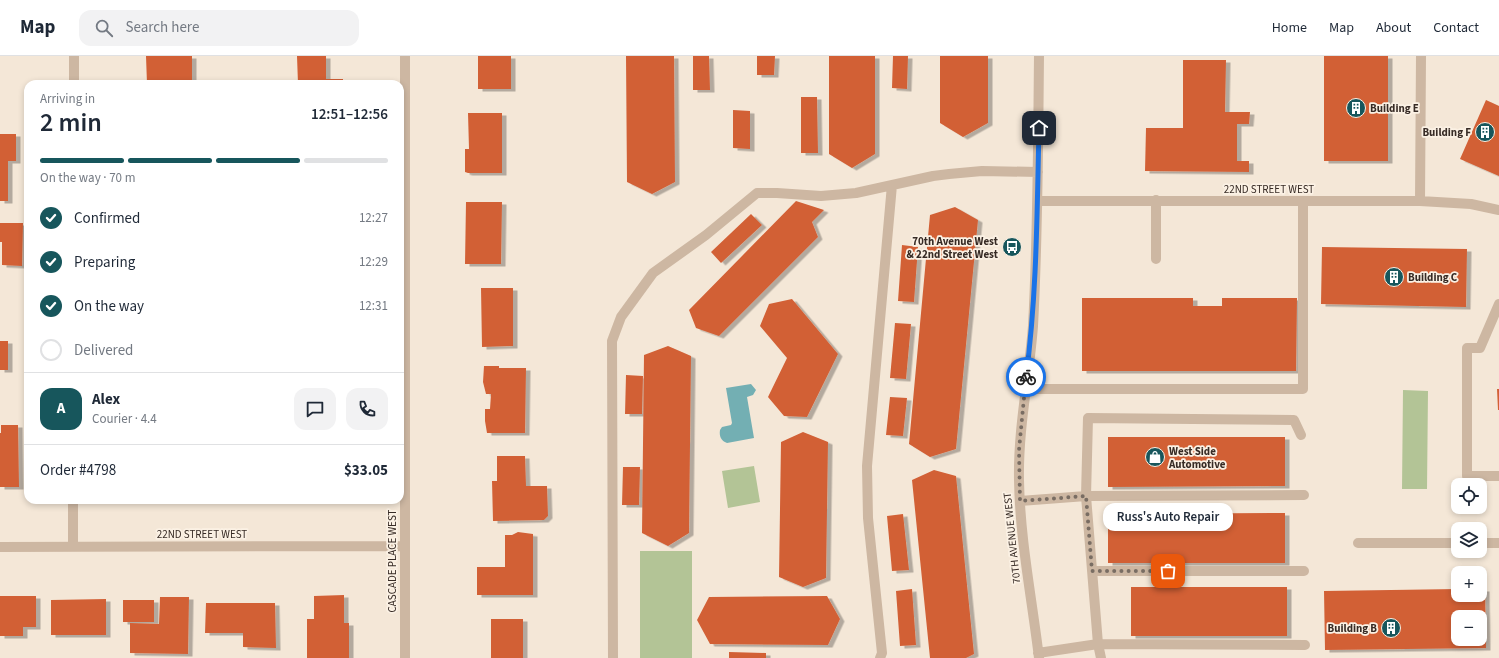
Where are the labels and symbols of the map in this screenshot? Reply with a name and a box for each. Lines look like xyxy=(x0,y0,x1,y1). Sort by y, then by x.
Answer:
building icon: Building E xyxy=(1345,97,1367,119)
place label: Building E xyxy=(1370,101,1419,116)
pin xyxy=(1022,111,1056,145)
building icon: Building F xyxy=(1474,121,1496,143)
place label: Building F xyxy=(1422,125,1471,140)
street label: 22ND STREET WEST xyxy=(1224,182,1314,197)
place label: 70th Avenue West & 22nd Street West xyxy=(907,234,999,262)
bus stop icon: 70th Avenue West & 22nd Street West xyxy=(1001,236,1023,258)
building icon: Building C xyxy=(1383,266,1405,288)
place label: Building C xyxy=(1408,270,1458,285)
courier xyxy=(1006,357,1046,397)
place label: West Side Automotive xyxy=(1168,444,1226,472)
shop icon: West Side Automotive xyxy=(1144,446,1166,468)
street label: 70TH AVENUE WEST xyxy=(1000,492,1024,584)
callout: Russ's Auto Repair xyxy=(1103,503,1233,531)
street label: CASCADE PLACE WEST xyxy=(385,509,400,612)
street label: 22ND STREET WEST xyxy=(157,527,247,542)
pin xyxy=(1151,554,1185,588)
building icon: Building B xyxy=(1380,617,1402,639)
place label: Building B xyxy=(1328,621,1377,636)

